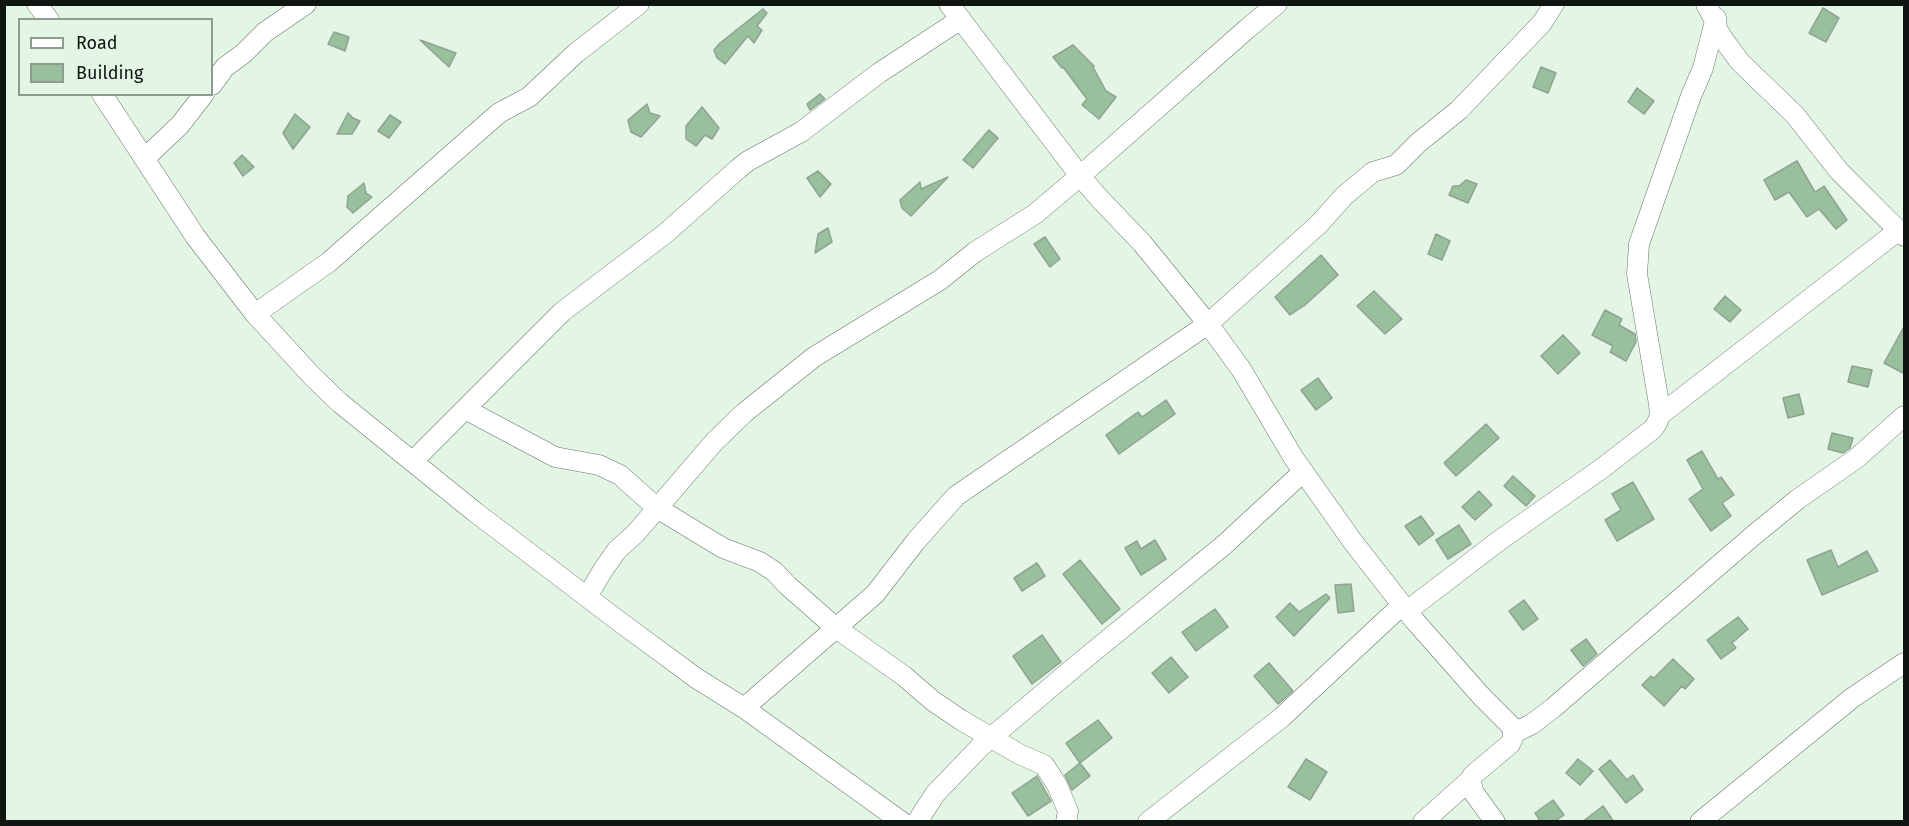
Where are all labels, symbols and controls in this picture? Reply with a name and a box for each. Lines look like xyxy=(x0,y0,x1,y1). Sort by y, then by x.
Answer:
legend xyxy=(18,18,213,96)
text: Road xyxy=(76,32,118,54)
text: Building xyxy=(76,62,143,84)

